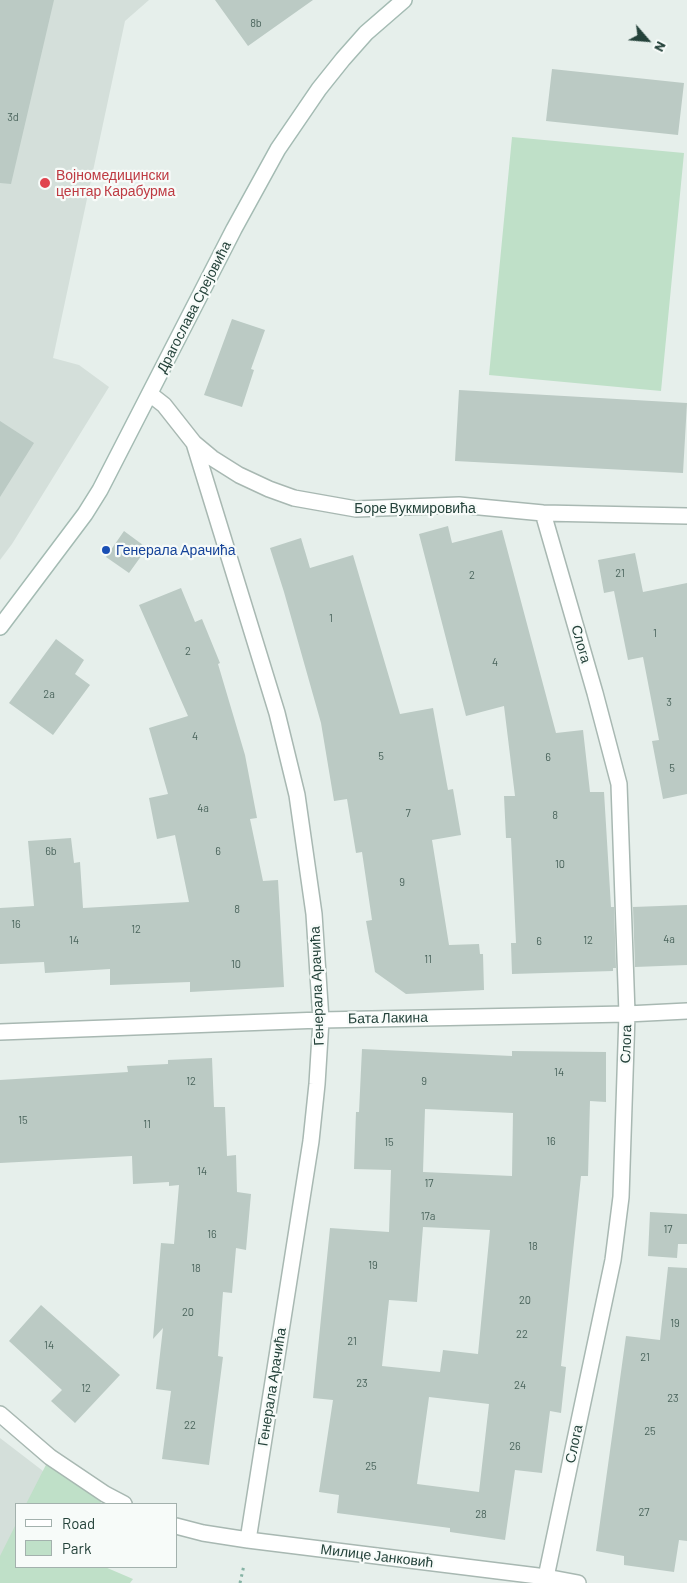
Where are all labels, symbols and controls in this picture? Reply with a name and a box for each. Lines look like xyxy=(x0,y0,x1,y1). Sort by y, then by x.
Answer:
north arrow xyxy=(622,15,672,65)
house number: 8b xyxy=(250,16,262,30)
text: N xyxy=(651,39,670,55)
house number: 3d xyxy=(7,110,19,124)
place label: Војномедицински центар Карабурма xyxy=(56,167,175,200)
marker: Војномедицински центар Карабурма xyxy=(38,176,52,190)
street label: Драгослава Срејовића xyxy=(153,238,235,376)
street label: Боре Вукмировића xyxy=(354,500,476,516)
place label: Генерала Арачића xyxy=(116,542,236,558)
marker: Генерала Арачића xyxy=(100,544,112,556)
house number: 21 xyxy=(615,566,625,580)
house number: 2 xyxy=(469,568,475,582)
house number: 1 xyxy=(329,611,333,625)
street label: Слога xyxy=(568,623,594,665)
house number: 1 xyxy=(653,626,657,640)
house number: 2 xyxy=(185,644,191,658)
house number: 4 xyxy=(492,655,498,669)
house number: 2a xyxy=(43,687,55,701)
house number: 3 xyxy=(666,695,672,709)
house number: 4 xyxy=(192,729,198,743)
house number: 5 xyxy=(378,749,384,763)
house number: 6 xyxy=(545,750,551,764)
house number: 5 xyxy=(669,761,675,775)
house number: 4a xyxy=(197,801,209,815)
house number: 7 xyxy=(405,806,411,820)
house number: 8 xyxy=(552,808,558,822)
house number: 6b xyxy=(45,844,57,858)
house number: 6 xyxy=(215,844,221,858)
house number: 10 xyxy=(555,857,565,871)
house number: 9 xyxy=(399,875,405,889)
house number: 8 xyxy=(234,902,240,916)
house number: 16 xyxy=(11,917,21,931)
house number: 12 xyxy=(131,922,141,936)
street label: Генерала Арачића xyxy=(307,926,327,1046)
house number: 4a xyxy=(663,932,675,946)
house number: 14 xyxy=(69,933,79,947)
house number: 12 xyxy=(583,933,593,947)
house number: 6 xyxy=(536,934,542,948)
house number: 11 xyxy=(424,952,432,966)
house number: 10 xyxy=(231,957,241,971)
street label: Бата Лакина xyxy=(348,1009,428,1027)
street label: Слога xyxy=(617,1024,635,1064)
house number: 14 xyxy=(554,1065,564,1079)
house number: 12 xyxy=(186,1074,196,1088)
house number: 9 xyxy=(421,1074,427,1088)
house number: 15 xyxy=(18,1113,28,1127)
house number: 11 xyxy=(143,1117,151,1131)
house number: 16 xyxy=(546,1134,556,1148)
house number: 15 xyxy=(384,1135,394,1149)
house number: 14 xyxy=(197,1164,207,1178)
house number: 17 xyxy=(424,1176,434,1190)
house number: 17a xyxy=(421,1209,435,1223)
house number: 17 xyxy=(663,1222,673,1236)
house number: 16 xyxy=(207,1227,217,1241)
house number: 18 xyxy=(528,1239,538,1253)
house number: 19 xyxy=(368,1258,378,1272)
house number: 18 xyxy=(191,1261,201,1275)
house number: 20 xyxy=(519,1293,531,1307)
house number: 20 xyxy=(182,1305,194,1319)
house number: 19 xyxy=(670,1316,680,1330)
street label: Генерала Арачића xyxy=(254,1327,290,1447)
house number: 22 xyxy=(516,1327,528,1341)
house number: 21 xyxy=(347,1334,357,1348)
house number: 14 xyxy=(44,1338,54,1352)
house number: 21 xyxy=(640,1350,650,1364)
house number: 23 xyxy=(356,1376,368,1390)
house number: 24 xyxy=(514,1378,526,1392)
house number: 12 xyxy=(81,1381,91,1395)
house number: 23 xyxy=(667,1391,679,1405)
house number: 22 xyxy=(184,1418,196,1432)
street label: Слога xyxy=(562,1423,586,1465)
house number: 25 xyxy=(644,1424,656,1438)
house number: 26 xyxy=(509,1439,521,1453)
house number: 25 xyxy=(365,1459,377,1473)
legend xyxy=(15,1503,178,1568)
house number: 27 xyxy=(638,1505,650,1519)
house number: 28 xyxy=(475,1507,487,1521)
text: Road xyxy=(62,1514,95,1532)
text: Park xyxy=(62,1539,91,1557)
street label: Милице Јанковић xyxy=(320,1541,434,1571)

